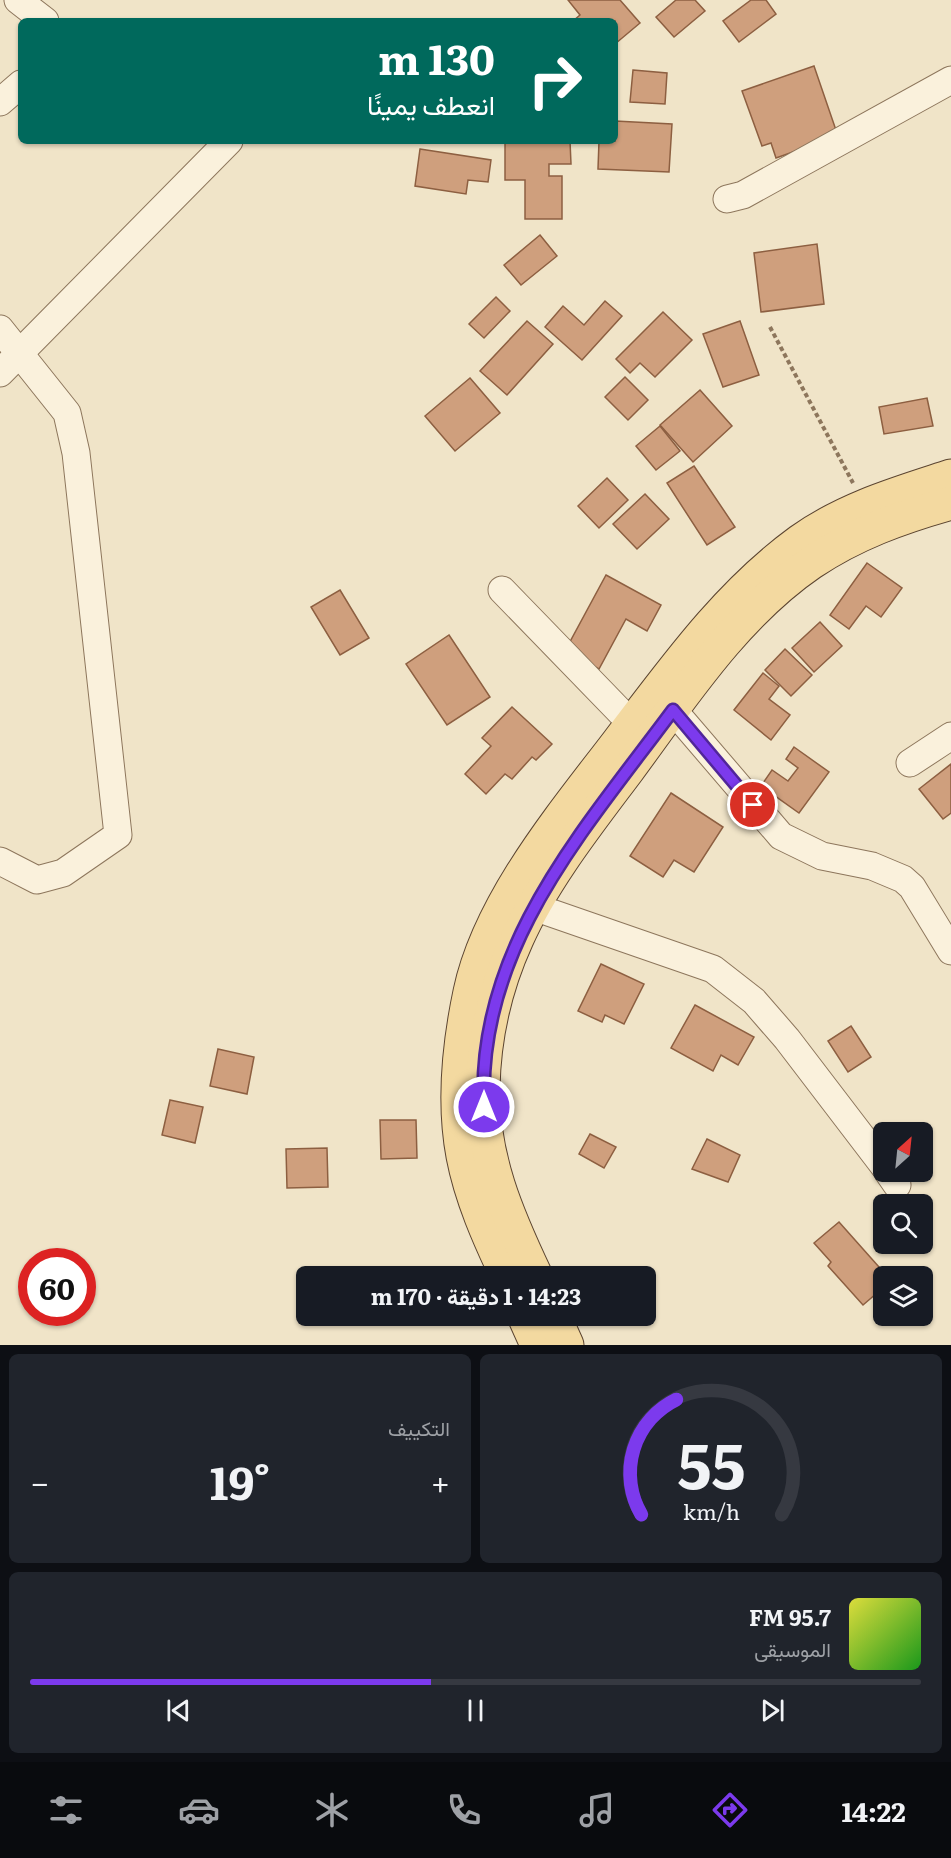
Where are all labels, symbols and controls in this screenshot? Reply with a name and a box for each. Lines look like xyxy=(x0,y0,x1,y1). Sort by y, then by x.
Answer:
text: 130 m xyxy=(378,26,495,88)
icon: right xyxy=(516,42,594,120)
text: انعطف يمينًا xyxy=(367,83,495,123)
pin xyxy=(727,779,778,830)
icon: arrive xyxy=(736,788,769,821)
position arrow xyxy=(452,1075,516,1139)
north arrow xyxy=(873,1122,933,1182)
map controls xyxy=(873,1122,933,1326)
button: search xyxy=(873,1194,933,1254)
speed limit sign: 60 xyxy=(18,1248,96,1326)
button: layers xyxy=(873,1266,933,1326)
text: 14:23 · 1 دقيقة · 170 m xyxy=(371,1279,581,1312)
text: التكييف xyxy=(388,1412,450,1442)
text: 55 xyxy=(677,1416,745,1508)
text: 19° xyxy=(210,1447,270,1514)
text: − xyxy=(30,1456,49,1505)
text: + xyxy=(431,1456,450,1505)
text: km/h xyxy=(682,1496,740,1528)
text: 95.7 FM xyxy=(749,1600,831,1633)
text: الموسيقى xyxy=(754,1633,831,1663)
icon: previous xyxy=(162,1694,195,1727)
icon: pause xyxy=(459,1694,492,1727)
icon: next xyxy=(756,1694,789,1727)
icon: filters xyxy=(45,1789,87,1831)
icon: car xyxy=(178,1789,220,1831)
icon: climate xyxy=(311,1789,353,1831)
icon: phone xyxy=(443,1789,485,1831)
icon: music xyxy=(576,1789,618,1831)
icon: directions xyxy=(709,1789,751,1831)
text: 14:22 xyxy=(841,1790,906,1830)

